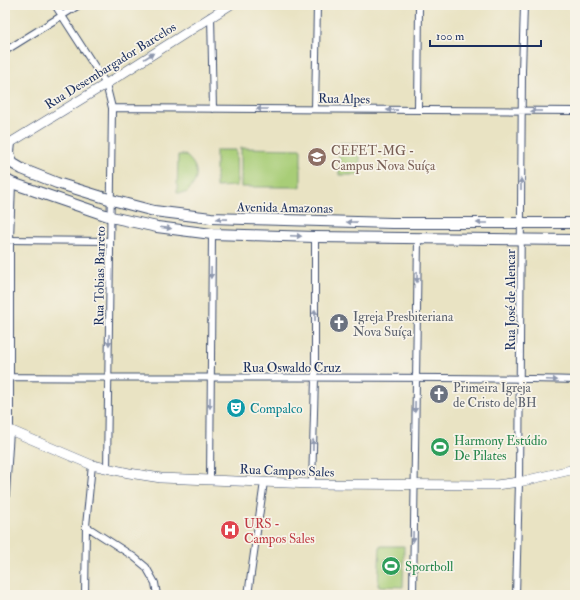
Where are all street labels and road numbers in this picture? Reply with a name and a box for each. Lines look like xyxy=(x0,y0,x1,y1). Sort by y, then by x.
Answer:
street label: Rua Desembargador Barcelos xyxy=(42,19,180,113)
street label: Rua Alpes xyxy=(318,91,371,108)
street label: Avenida Amazonas xyxy=(236,199,334,217)
street label: Rua Tobias Barreto xyxy=(91,226,109,326)
street label: Rua José de Alencar xyxy=(503,249,519,351)
street label: Rua Oswaldo Cruz xyxy=(243,360,342,376)
street label: Rua Campos Sales xyxy=(239,461,335,482)

